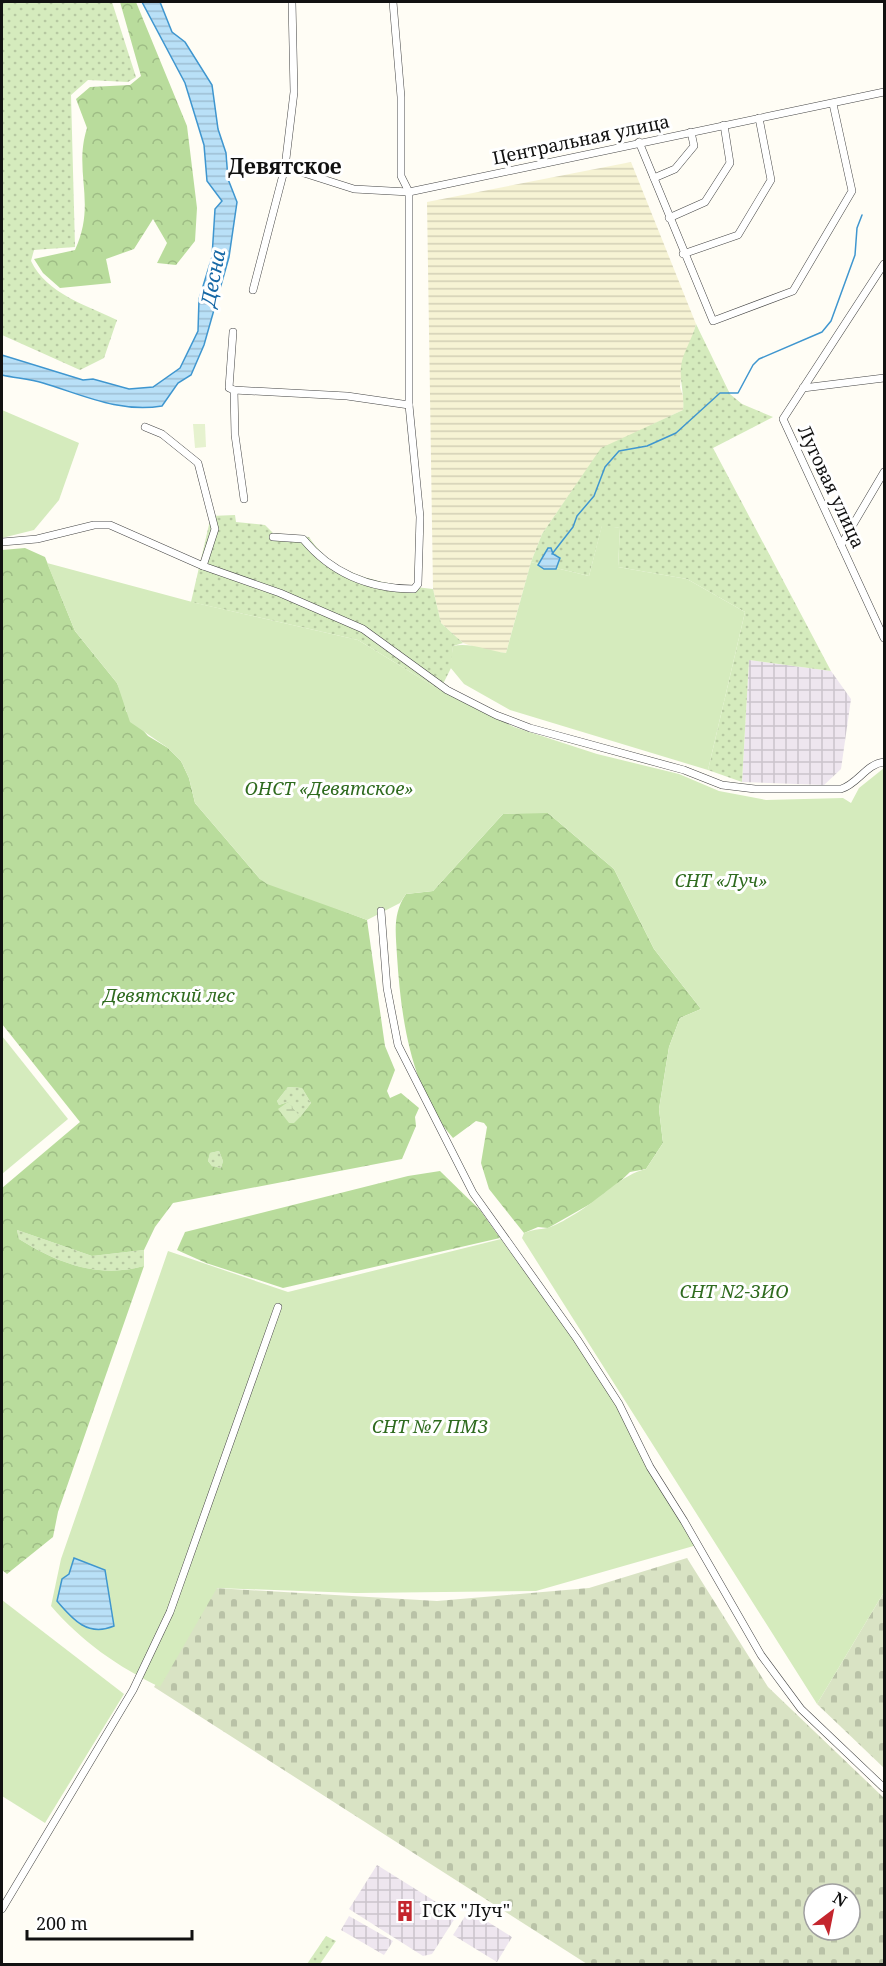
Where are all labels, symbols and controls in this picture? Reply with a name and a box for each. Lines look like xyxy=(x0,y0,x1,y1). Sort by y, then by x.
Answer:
street label: Центральная улица xyxy=(490,109,672,170)
district label: Девятское xyxy=(228,152,342,180)
water label: Десна xyxy=(193,247,231,311)
street label: Луговая улица xyxy=(793,421,871,552)
park label: ОНСТ «Девятское» xyxy=(244,776,414,800)
park label: СНТ «Луч» xyxy=(675,868,767,892)
park label: Девятский лес xyxy=(101,983,235,1007)
park label: СНТ N2-ЗИО xyxy=(679,1279,789,1303)
park label: СНТ №7 ПМЗ xyxy=(372,1414,488,1438)
north arrow xyxy=(802,1882,862,1942)
text: N xyxy=(829,1887,851,1912)
place label: ГСК "Луч" xyxy=(422,1898,510,1922)
building icon: ГСК "Луч" xyxy=(393,1899,417,1923)
scale bar xyxy=(27,1903,192,1941)
text: 200 m xyxy=(36,1911,88,1935)

